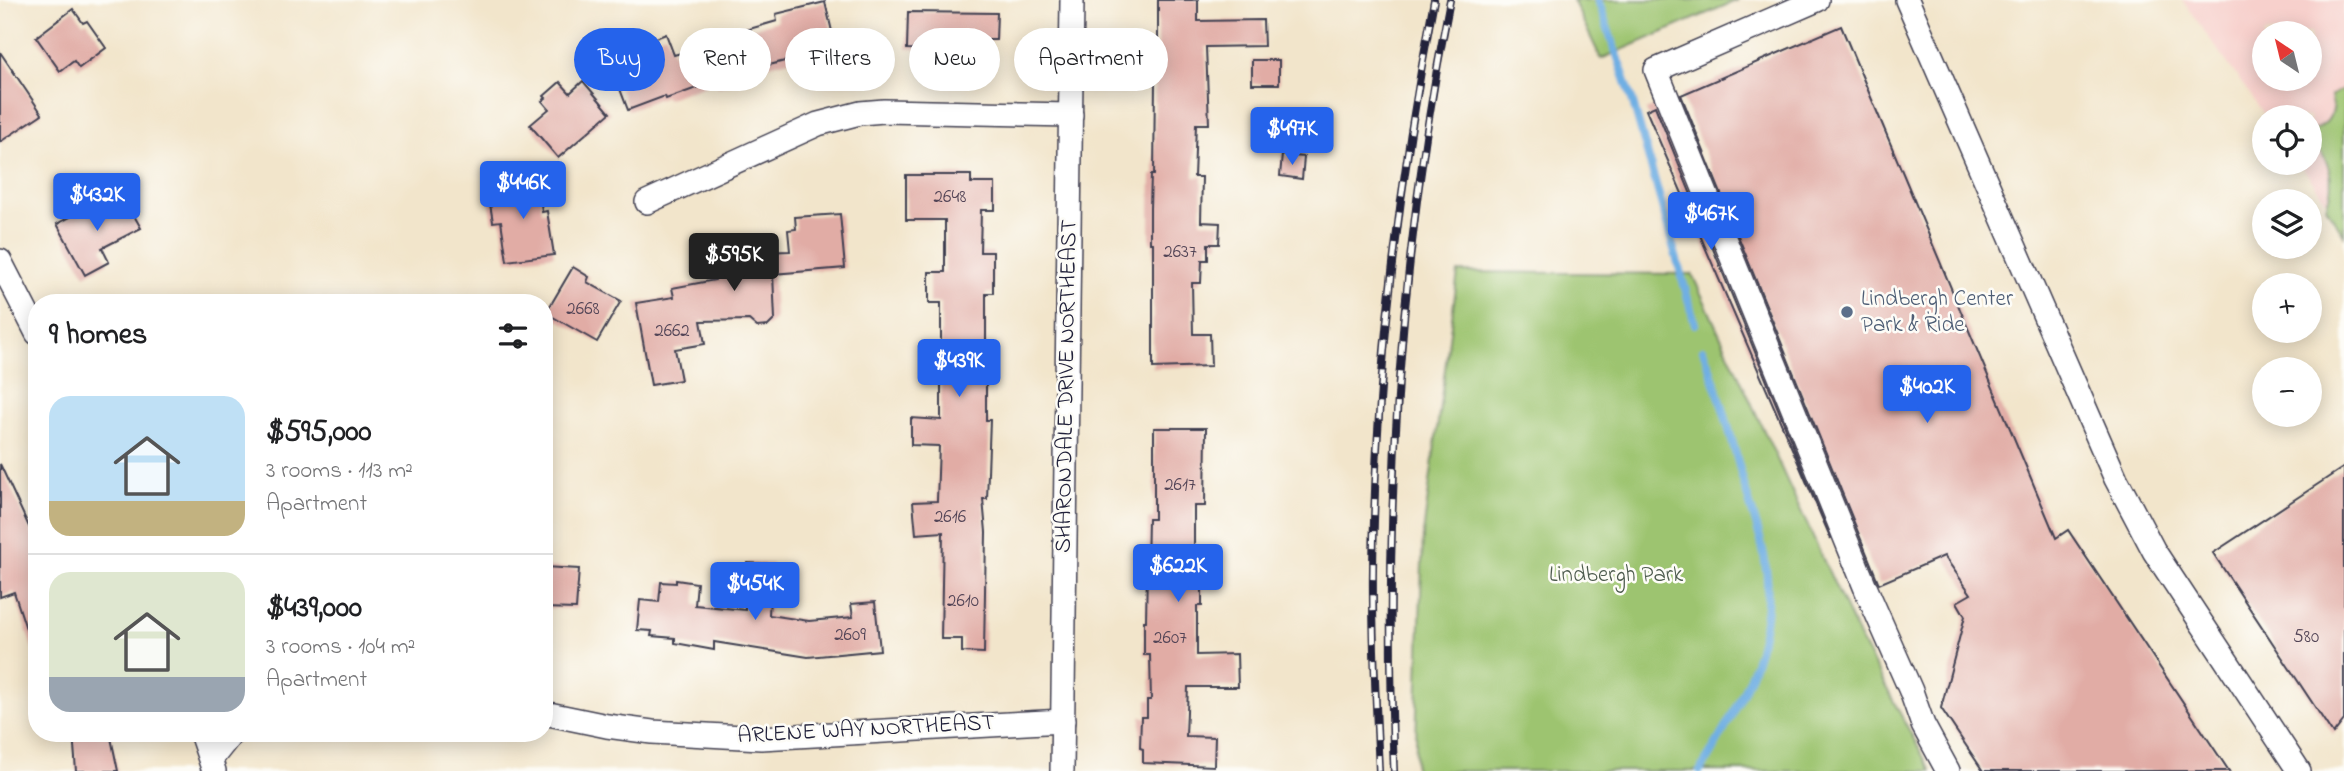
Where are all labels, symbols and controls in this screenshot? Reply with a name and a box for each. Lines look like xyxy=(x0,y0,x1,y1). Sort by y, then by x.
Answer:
north arrow xyxy=(2252,21,2322,91)
map controls xyxy=(2252,21,2322,427)
chip: Buy xyxy=(574,28,665,91)
chip: Rent xyxy=(679,28,771,91)
chip: Filters xyxy=(785,28,895,91)
chip: New xyxy=(909,28,1000,91)
chip: Apartment xyxy=(1014,28,1168,91)
button: locate xyxy=(2252,105,2322,175)
pin: $497K xyxy=(1243,108,1341,167)
text: $497K xyxy=(1267,113,1317,146)
pin: $446K xyxy=(474,162,572,221)
text: $446K xyxy=(496,167,550,200)
pin: $432K xyxy=(48,174,146,233)
text: $432K xyxy=(69,179,125,212)
house number: 2648 xyxy=(934,184,966,211)
button: layers xyxy=(2252,189,2322,259)
pin: $467K xyxy=(1662,192,1760,252)
text: $467K xyxy=(1684,198,1738,231)
street label: SHARONDALE DRIVE NORTHEAST xyxy=(1048,219,1086,553)
pin: $595K xyxy=(685,233,783,293)
text: $595K xyxy=(705,239,763,272)
house number: 2637 xyxy=(1163,239,1197,266)
button: + xyxy=(2252,273,2322,343)
place label: Lindbergh Center Park & Ride xyxy=(1861,283,2014,342)
house number: 2668 xyxy=(566,296,600,323)
marker: Lindbergh Center Park & Ride xyxy=(1839,304,1855,320)
text: 9 homes xyxy=(49,314,147,358)
icon: filters xyxy=(494,317,532,355)
house number: 2662 xyxy=(654,318,690,345)
pin: $439K xyxy=(910,340,1008,399)
text: $439K xyxy=(934,345,984,378)
button: − xyxy=(2252,357,2322,427)
pin: $402K xyxy=(1878,366,1976,425)
text: $402K xyxy=(1899,371,1955,404)
text: $595,000 xyxy=(266,411,372,455)
icon: home xyxy=(105,424,189,508)
text: 3 rooms · 113 m² xyxy=(266,455,413,488)
house number: 2617 xyxy=(1164,472,1196,499)
text: Apartment xyxy=(266,488,367,521)
house number: 2616 xyxy=(934,504,966,531)
pin: $622K xyxy=(1129,544,1227,604)
text: $622K xyxy=(1149,550,1207,583)
park label: Lindbergh Park xyxy=(1549,559,1684,593)
pin: $454K xyxy=(706,562,804,622)
text: $454K xyxy=(726,568,784,601)
text: $439,000 xyxy=(266,587,362,631)
house number: 2610 xyxy=(947,588,979,615)
icon: home xyxy=(105,600,189,684)
house number: 2609 xyxy=(834,622,866,649)
house number: 580 xyxy=(2293,624,2319,651)
house number: 2607 xyxy=(1153,625,1187,652)
text: 3 rooms · 104 m² xyxy=(266,631,415,664)
text: Apartment xyxy=(266,664,367,697)
street label: ARLENE WAY NORTHEAST xyxy=(737,707,995,753)

